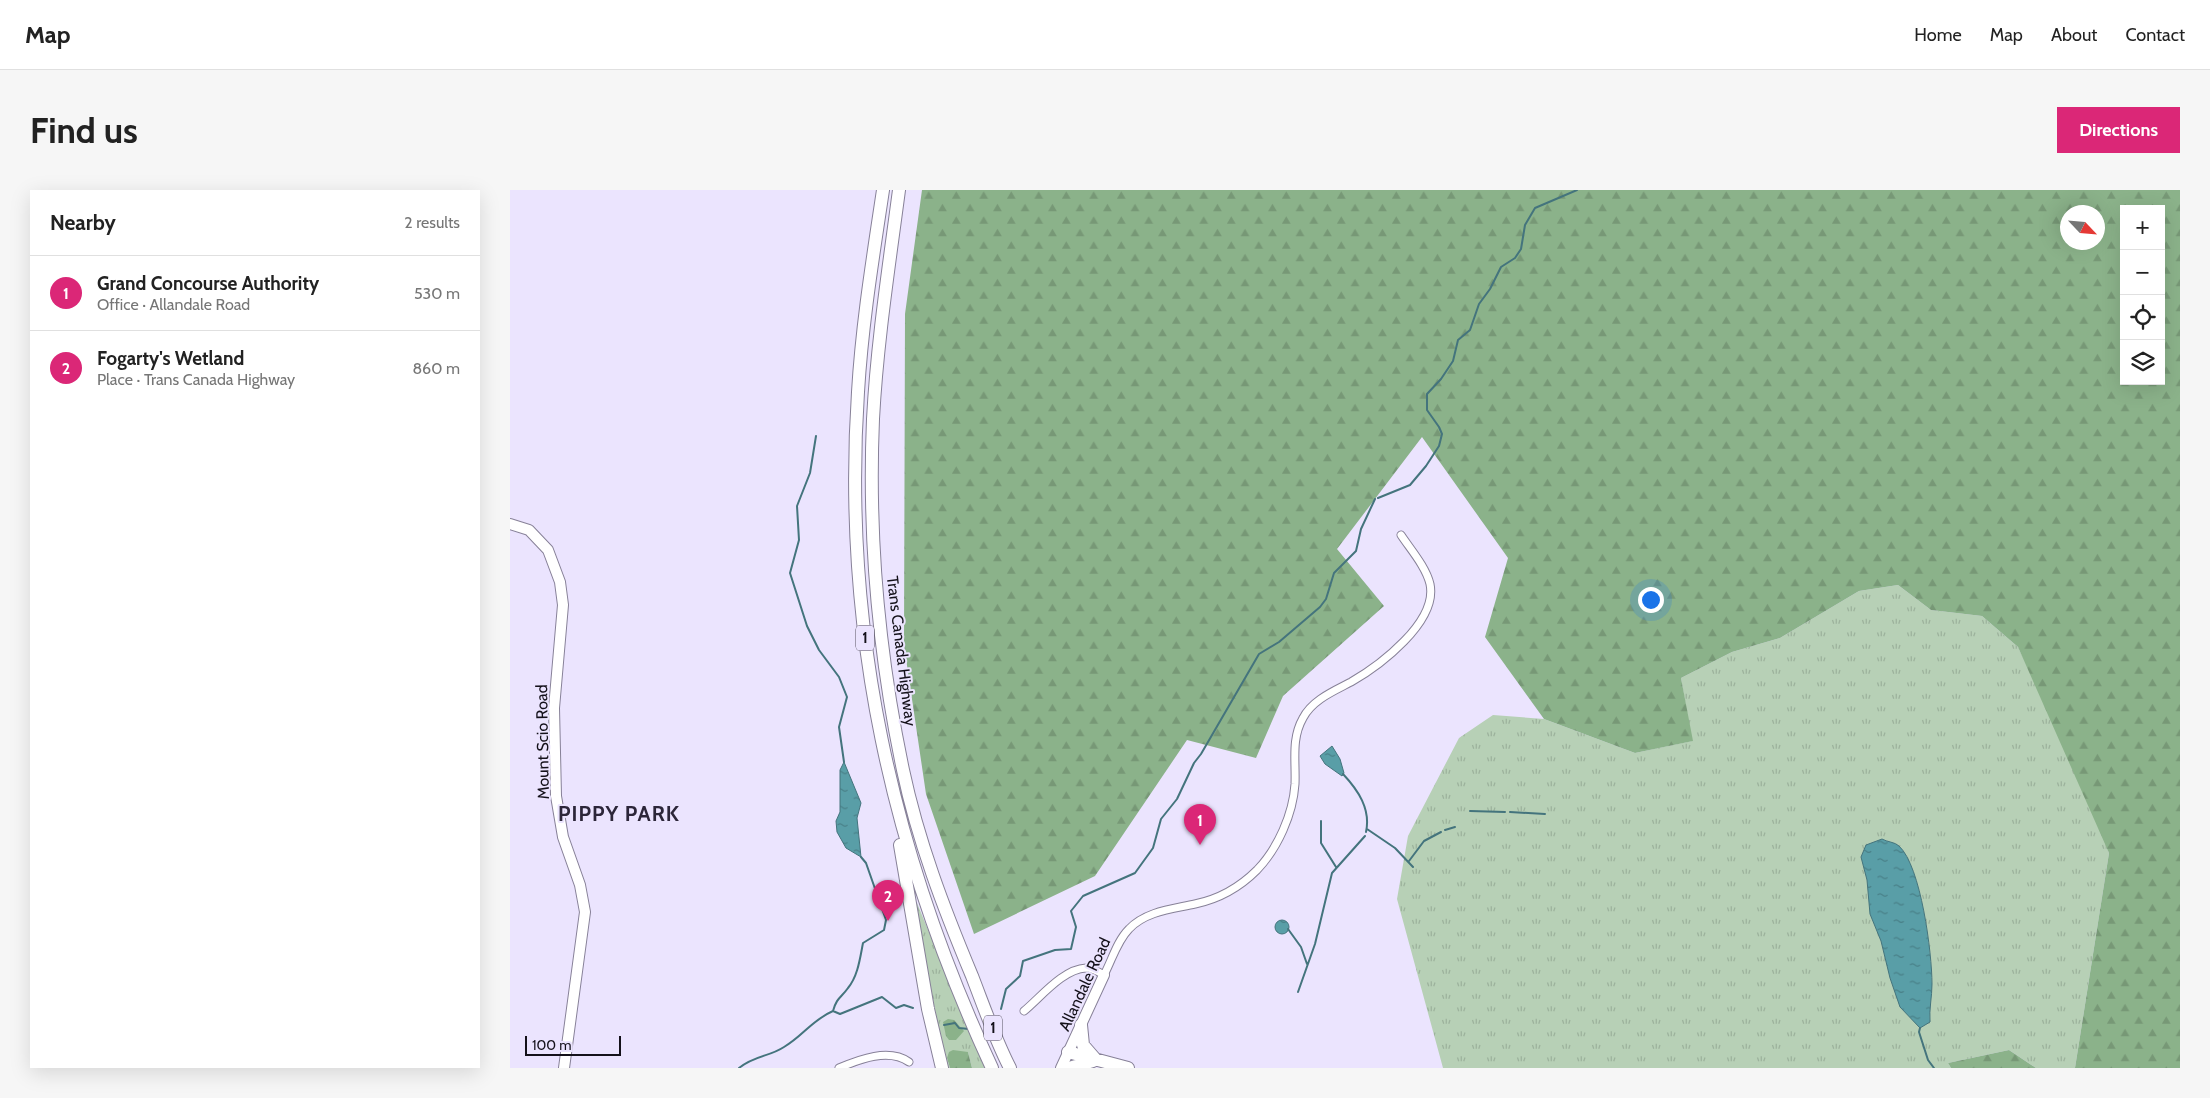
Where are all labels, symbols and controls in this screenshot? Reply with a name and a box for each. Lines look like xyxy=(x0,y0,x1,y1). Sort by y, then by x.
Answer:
text: Map xyxy=(25,20,71,49)
text: Home xyxy=(1914,24,1962,46)
text: Map xyxy=(1990,24,2023,46)
text: About xyxy=(2051,24,2097,46)
text: Contact xyxy=(2125,24,2185,46)
button: Directions xyxy=(2057,107,2180,153)
text: Find us xyxy=(30,109,138,152)
north arrow xyxy=(2060,205,2105,250)
map controls xyxy=(2120,205,2165,385)
button: + xyxy=(2120,205,2165,250)
text: Nearby xyxy=(50,210,116,235)
text: 2 results xyxy=(404,213,460,232)
button: − xyxy=(2120,250,2165,295)
text: Grand Concourse Authority xyxy=(97,272,319,295)
text: 1 xyxy=(63,284,69,303)
text: 530 m xyxy=(414,284,460,303)
text: Office · Allandale Road xyxy=(97,295,250,314)
button: locate xyxy=(2120,295,2165,340)
button: layers xyxy=(2120,340,2165,385)
text: Fogarty's Wetland xyxy=(97,347,244,370)
text: 2 xyxy=(62,359,70,378)
text: 860 m xyxy=(412,359,460,378)
text: Place · Trans Canada Highway xyxy=(97,370,295,389)
street label: Trans Canada Highway xyxy=(883,575,920,727)
your location xyxy=(1638,587,1664,613)
road number: 1 xyxy=(856,626,874,650)
street label: Mount Scio Road xyxy=(532,684,553,800)
district label: PIPPY PARK xyxy=(558,801,680,826)
pin: 1 xyxy=(1184,804,1216,845)
pin: 2 xyxy=(872,880,904,921)
street label: Allandale Road xyxy=(1055,935,1114,1034)
road number: 1 xyxy=(984,1016,1002,1040)
scale bar xyxy=(525,1033,621,1056)
text: 100 m xyxy=(532,1036,572,1054)

